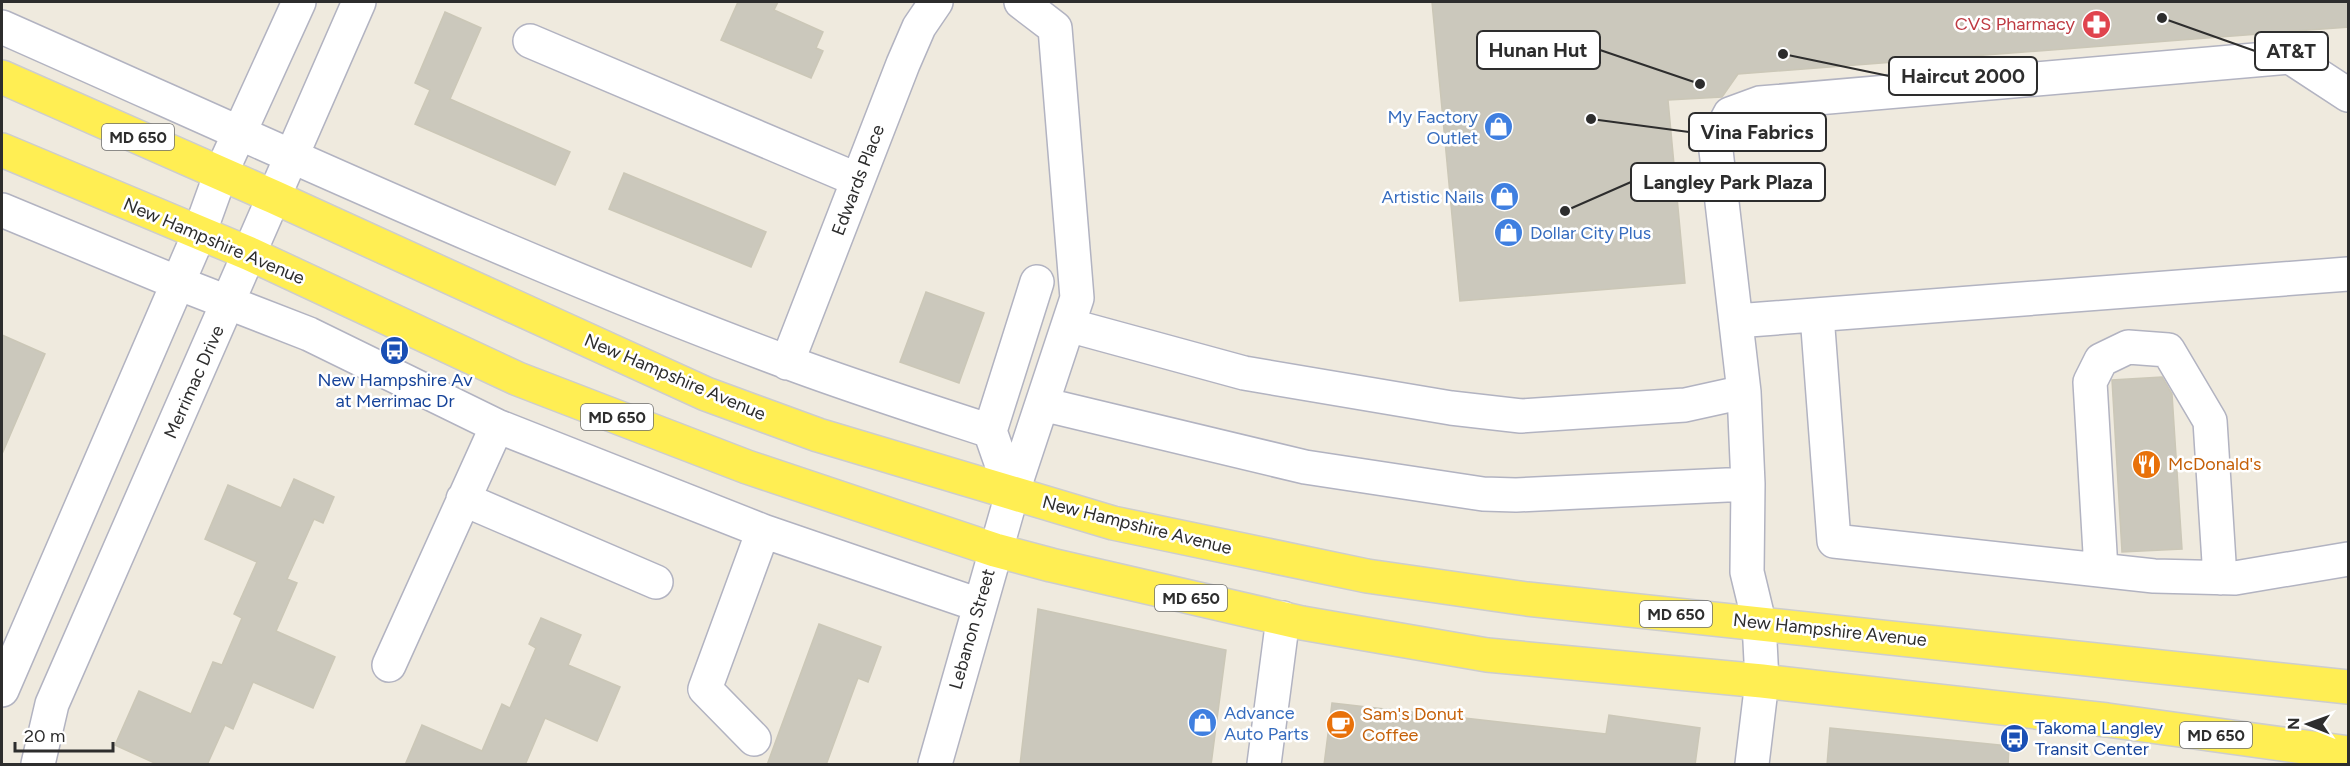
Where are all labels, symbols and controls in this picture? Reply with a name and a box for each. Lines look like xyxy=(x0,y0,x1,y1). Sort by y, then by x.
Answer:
pharmacy icon: CVS Pharmacy xyxy=(2080,8,2112,40)
place label: CVS Pharmacy xyxy=(1955,13,2076,35)
callout: Hunan Hut xyxy=(1477,31,1600,69)
callout: AT&T xyxy=(2255,32,2328,70)
text: Hunan Hut xyxy=(1489,38,1587,62)
text: AT&T xyxy=(2266,39,2316,63)
callout: Haircut 2000 xyxy=(1889,57,2037,95)
text: Haircut 2000 xyxy=(1901,64,2025,88)
place label: My Factory Outlet xyxy=(1388,106,1479,149)
shop icon: My Factory Outlet xyxy=(1483,111,1515,143)
callout: Vina Fabrics xyxy=(1689,113,1826,151)
text: Vina Fabrics xyxy=(1700,120,1814,144)
street label: Edwards Place xyxy=(827,121,889,239)
road number: MD 650 xyxy=(102,124,174,150)
callout: Langley Park Plaza xyxy=(1631,163,1825,201)
text: Langley Park Plaza xyxy=(1643,170,1813,194)
shop icon: Artistic Nails xyxy=(1489,181,1521,213)
place label: Artistic Nails xyxy=(1382,186,1484,208)
street label: New Hampshire Avenue xyxy=(120,193,308,289)
shop icon: Dollar City Plus xyxy=(1493,217,1525,249)
place label: Dollar City Plus xyxy=(1530,222,1651,244)
street label: Merrimac Drive xyxy=(159,322,229,442)
street label: New Hampshire Avenue xyxy=(581,329,769,425)
bus stop icon: New Hampshire Av at Merrimac Dr xyxy=(379,335,411,367)
place label: New Hampshire Av at Merrimac Dr xyxy=(317,369,473,412)
road number: MD 650 xyxy=(581,404,653,430)
restaurant icon: McDonald's xyxy=(2131,448,2163,480)
place label: McDonald's xyxy=(2168,453,2262,475)
street label: New Hampshire Avenue xyxy=(1040,491,1234,559)
street label: Lebanon Street xyxy=(944,566,1000,692)
road number: MD 650 xyxy=(1155,585,1227,611)
road number: MD 650 xyxy=(1640,601,1712,627)
street label: New Hampshire Avenue xyxy=(1732,609,1928,651)
north arrow xyxy=(2278,694,2338,754)
place label: Advance Auto Parts xyxy=(1224,702,1309,745)
place label: Sam's Donut Coffee xyxy=(1362,703,1464,746)
shop icon: Advance Auto Parts xyxy=(1187,707,1219,739)
cafe icon: Sam's Donut Coffee xyxy=(1325,708,1357,740)
scale bar xyxy=(15,715,112,753)
place label: Takoma Langley Transit Center xyxy=(2035,717,2164,760)
text: N xyxy=(2284,717,2303,730)
bus stop icon: Takoma Langley Transit Center xyxy=(1998,722,2030,754)
road number: MD 650 xyxy=(2180,722,2252,748)
text: 20 m xyxy=(24,725,65,747)

